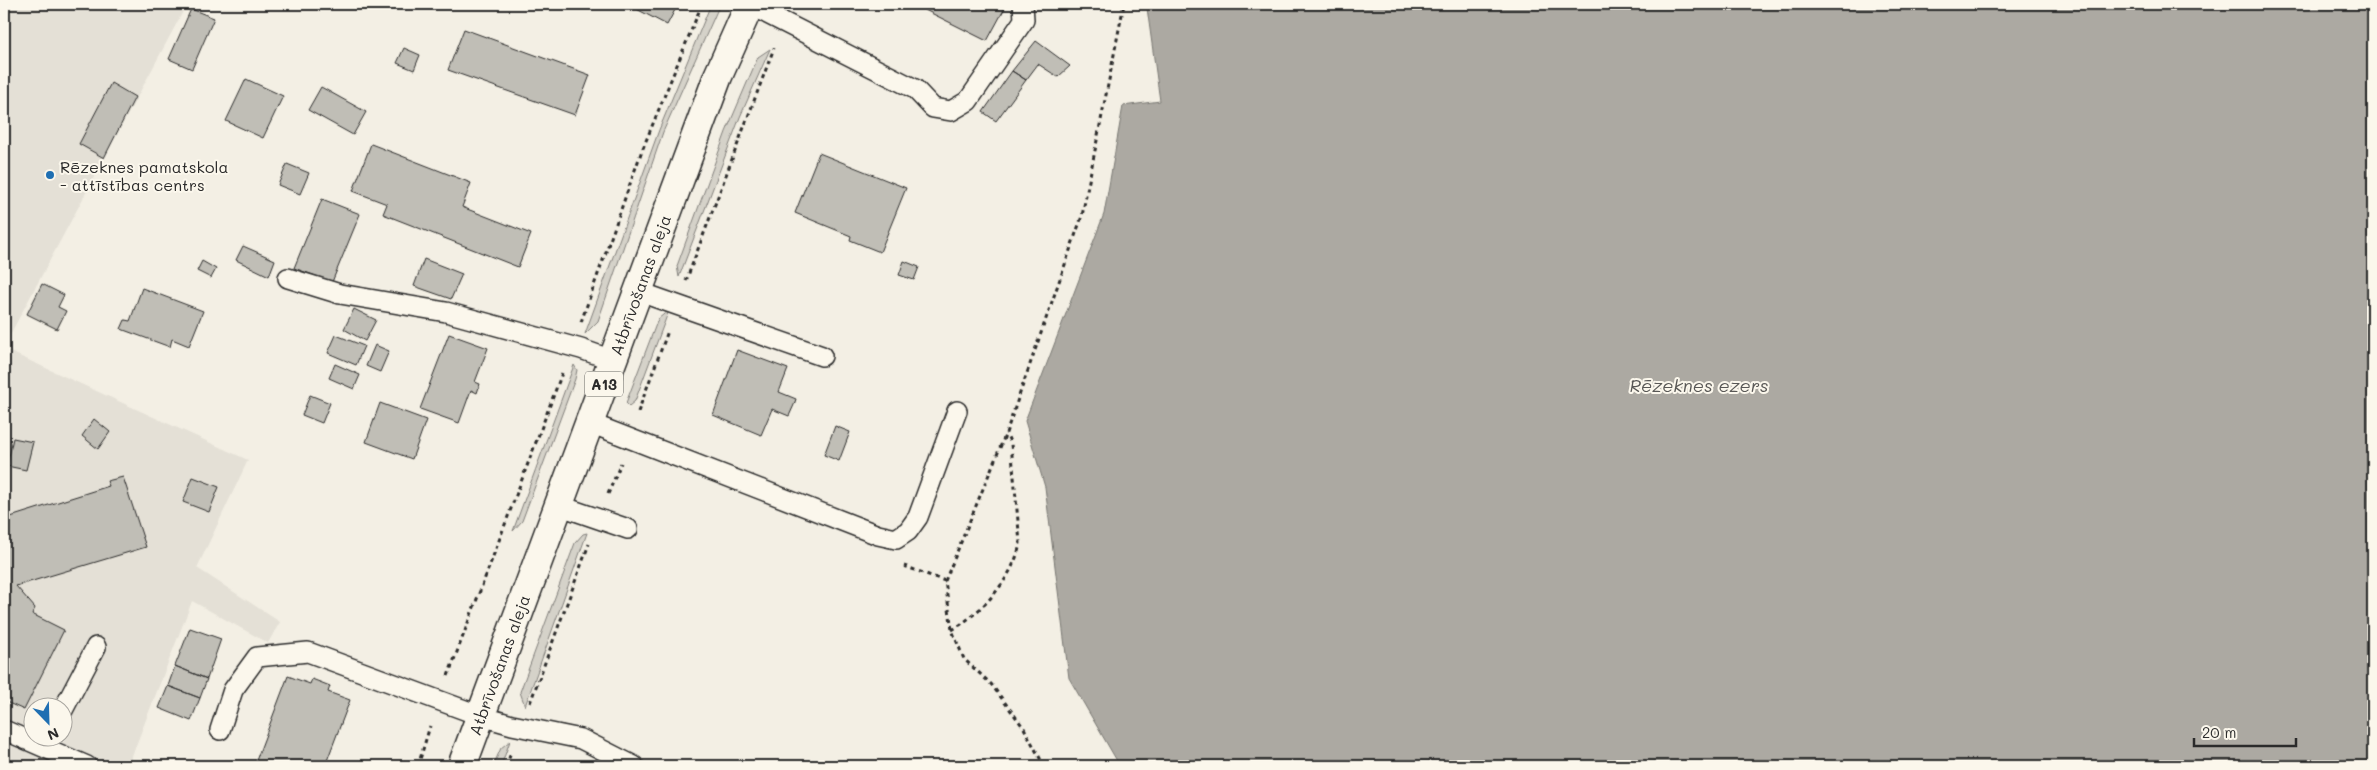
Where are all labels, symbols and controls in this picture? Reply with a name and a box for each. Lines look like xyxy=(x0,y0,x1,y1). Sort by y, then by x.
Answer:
place label: Rēzeknes pamatskola - attīstības centrs xyxy=(60,156,228,195)
marker: Rēzeknes pamatskola - attīstības centrs xyxy=(44,169,56,181)
street label: Atbrīvošanas aleja xyxy=(605,212,675,358)
road number: A13 xyxy=(585,372,623,396)
water label: Rēzeknes ezers xyxy=(1629,373,1769,397)
street label: Atbrīvošanas aleja xyxy=(464,592,534,738)
north arrow xyxy=(22,698,72,748)
scale bar xyxy=(2194,715,2297,747)
text: 20 m xyxy=(2202,722,2236,742)
text: N xyxy=(45,724,62,745)

